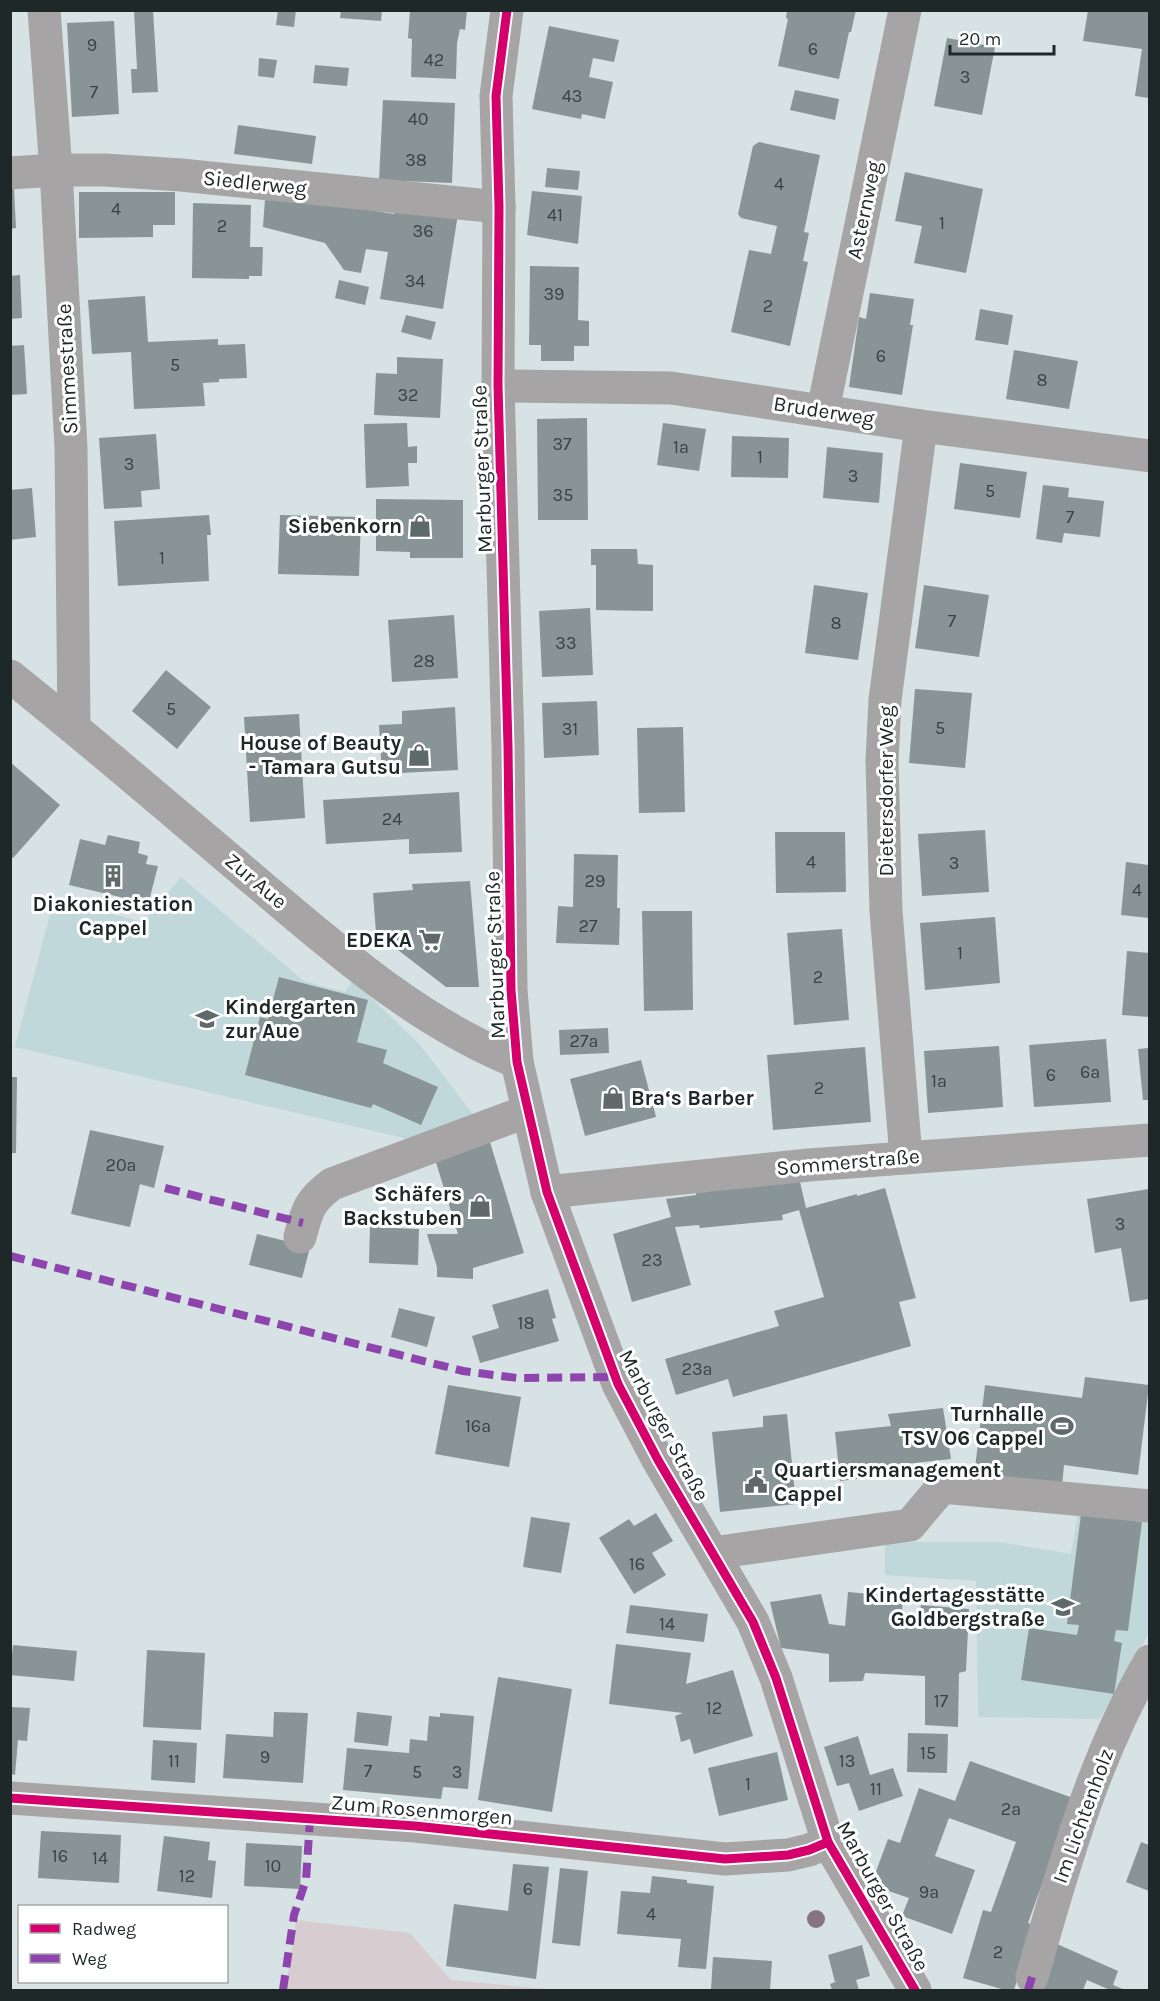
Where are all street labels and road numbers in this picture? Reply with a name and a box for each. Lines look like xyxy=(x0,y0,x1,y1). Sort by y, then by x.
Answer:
street label: Asternweg xyxy=(842,159,886,261)
street label: Siedlerweg xyxy=(202,166,308,200)
street label: Simmestraße xyxy=(52,303,82,435)
street label: Marburger Straße xyxy=(467,385,497,553)
street label: Bruderweg xyxy=(772,391,876,431)
street label: Dietersdorfer Weg xyxy=(874,705,898,877)
street label: Zur Aue xyxy=(220,848,292,914)
street label: Marburger Straße xyxy=(480,871,510,1039)
street label: Sommerstraße xyxy=(775,1144,921,1180)
street label: Marburger Straße xyxy=(614,1345,714,1505)
street label: Im Lichtenholz xyxy=(1048,1745,1118,1887)
street label: Zum Rosenmorgen xyxy=(330,1790,514,1830)
street label: Marburger Straße xyxy=(832,1817,934,1975)

